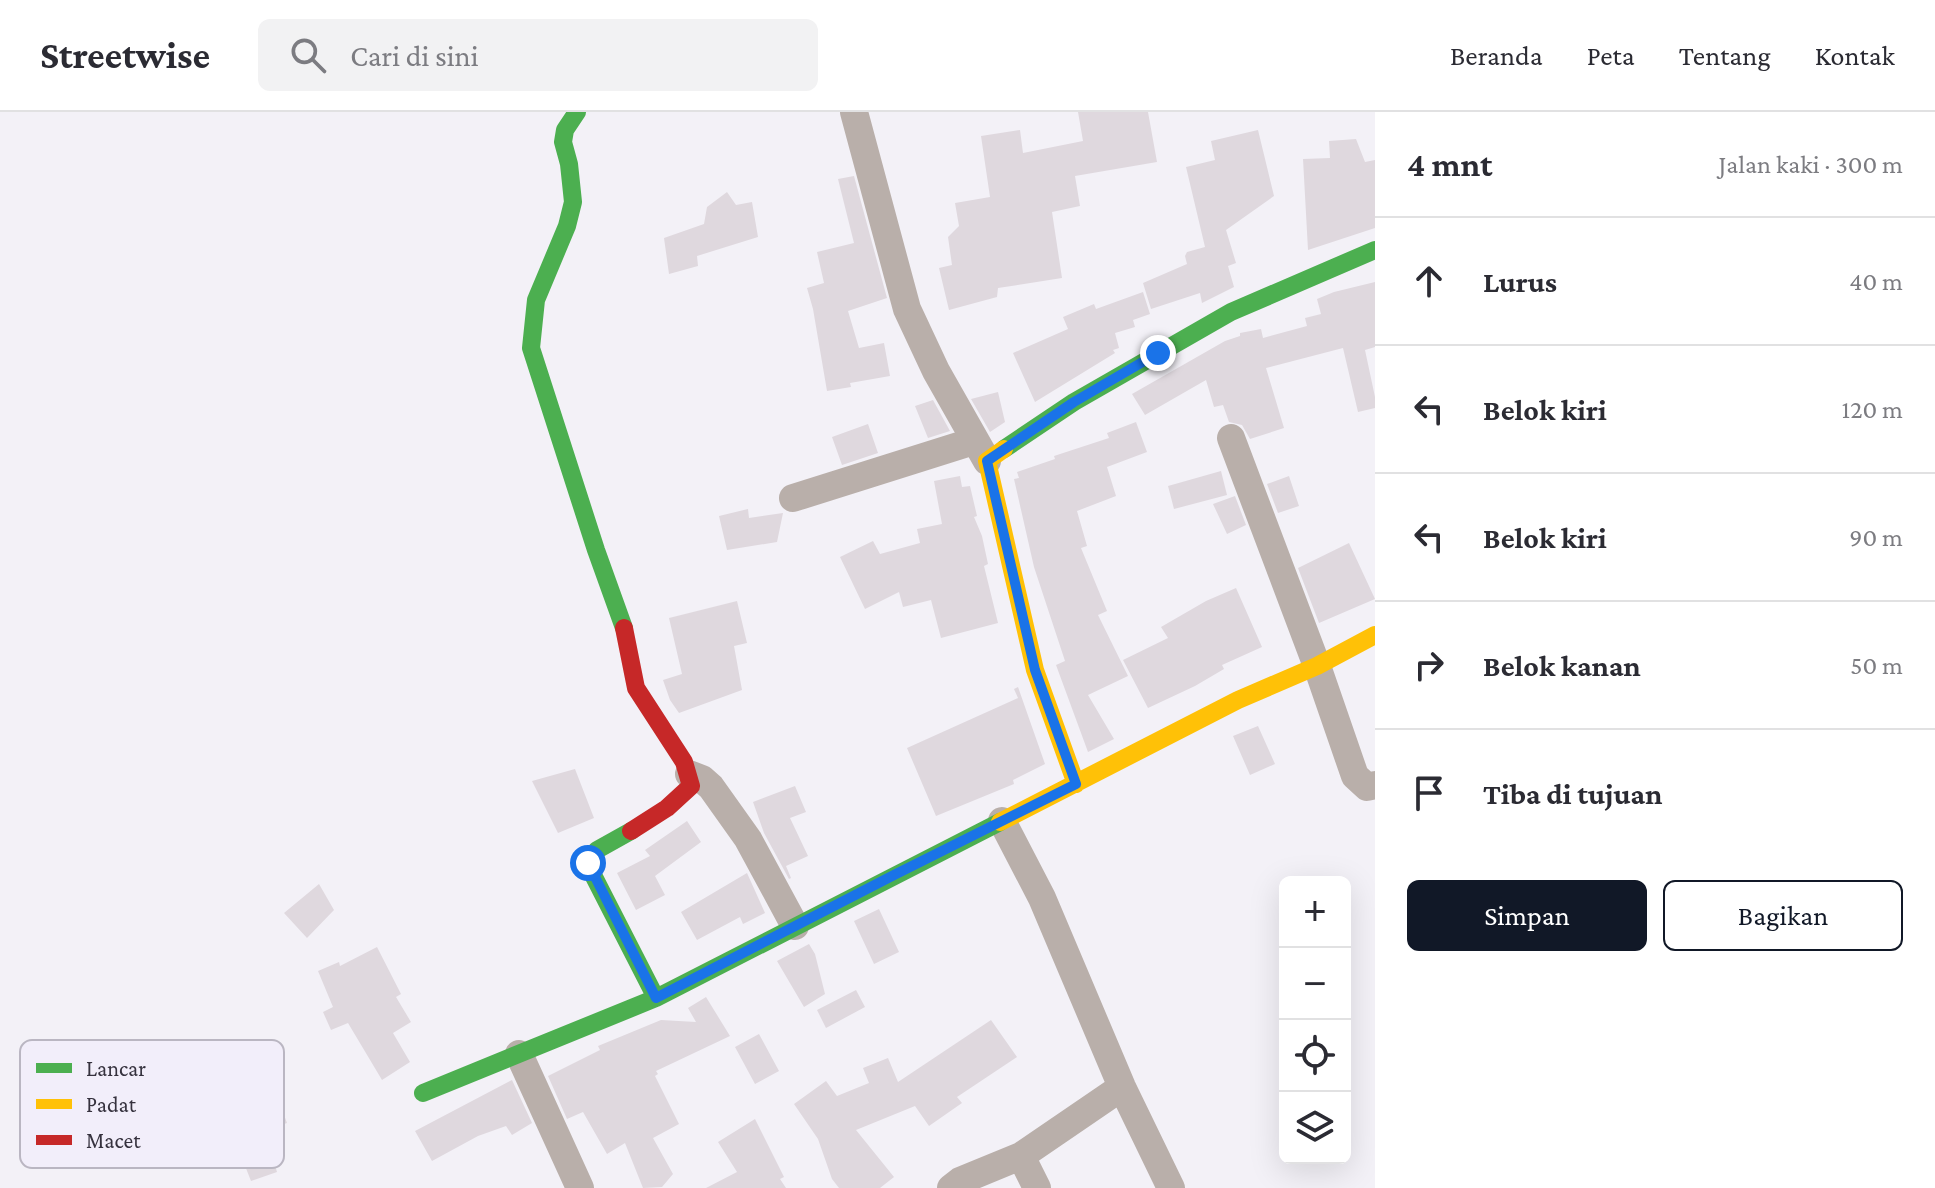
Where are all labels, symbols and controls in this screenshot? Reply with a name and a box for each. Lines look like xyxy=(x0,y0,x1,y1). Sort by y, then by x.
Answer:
search box xyxy=(258,19,818,91)
icon: search xyxy=(286,33,330,77)
text: Streetwise xyxy=(40,34,210,76)
text: Cari di sini xyxy=(350,39,479,72)
text: Beranda xyxy=(1450,40,1543,71)
text: Peta xyxy=(1587,40,1635,71)
text: Tentang xyxy=(1679,40,1771,71)
text: Kontak xyxy=(1815,40,1895,71)
text: 4 mnt xyxy=(1407,146,1492,183)
text: Jalan kaki · 300 m xyxy=(1719,150,1903,179)
icon: ahead xyxy=(1407,259,1451,303)
text: Lurus xyxy=(1483,265,1557,298)
text: 40 m xyxy=(1849,267,1903,296)
route end xyxy=(1140,335,1176,371)
icon: left xyxy=(1407,387,1451,431)
text: Belok kiri xyxy=(1483,393,1607,426)
text: 120 m xyxy=(1842,395,1903,424)
icon: left xyxy=(1407,515,1451,559)
text: Belok kiri xyxy=(1483,521,1607,554)
text: 90 m xyxy=(1849,523,1903,552)
icon: right xyxy=(1407,643,1451,687)
text: Belok kanan xyxy=(1483,649,1641,682)
text: 50 m xyxy=(1850,651,1903,680)
icon: arrive xyxy=(1407,771,1451,815)
text: Tiba di tujuan xyxy=(1483,777,1662,810)
route start xyxy=(570,845,606,881)
map controls xyxy=(1279,876,1351,1164)
button: + xyxy=(1279,876,1351,948)
button: Simpan xyxy=(1407,880,1647,951)
button: Bagikan xyxy=(1663,880,1903,951)
button: − xyxy=(1279,948,1351,1020)
button: locate xyxy=(1279,1020,1351,1092)
legend xyxy=(20,1040,284,1168)
text: Lancar xyxy=(86,1056,146,1081)
text: Padat xyxy=(86,1092,137,1117)
button: layers xyxy=(1279,1092,1351,1164)
text: Macet xyxy=(86,1128,141,1153)

